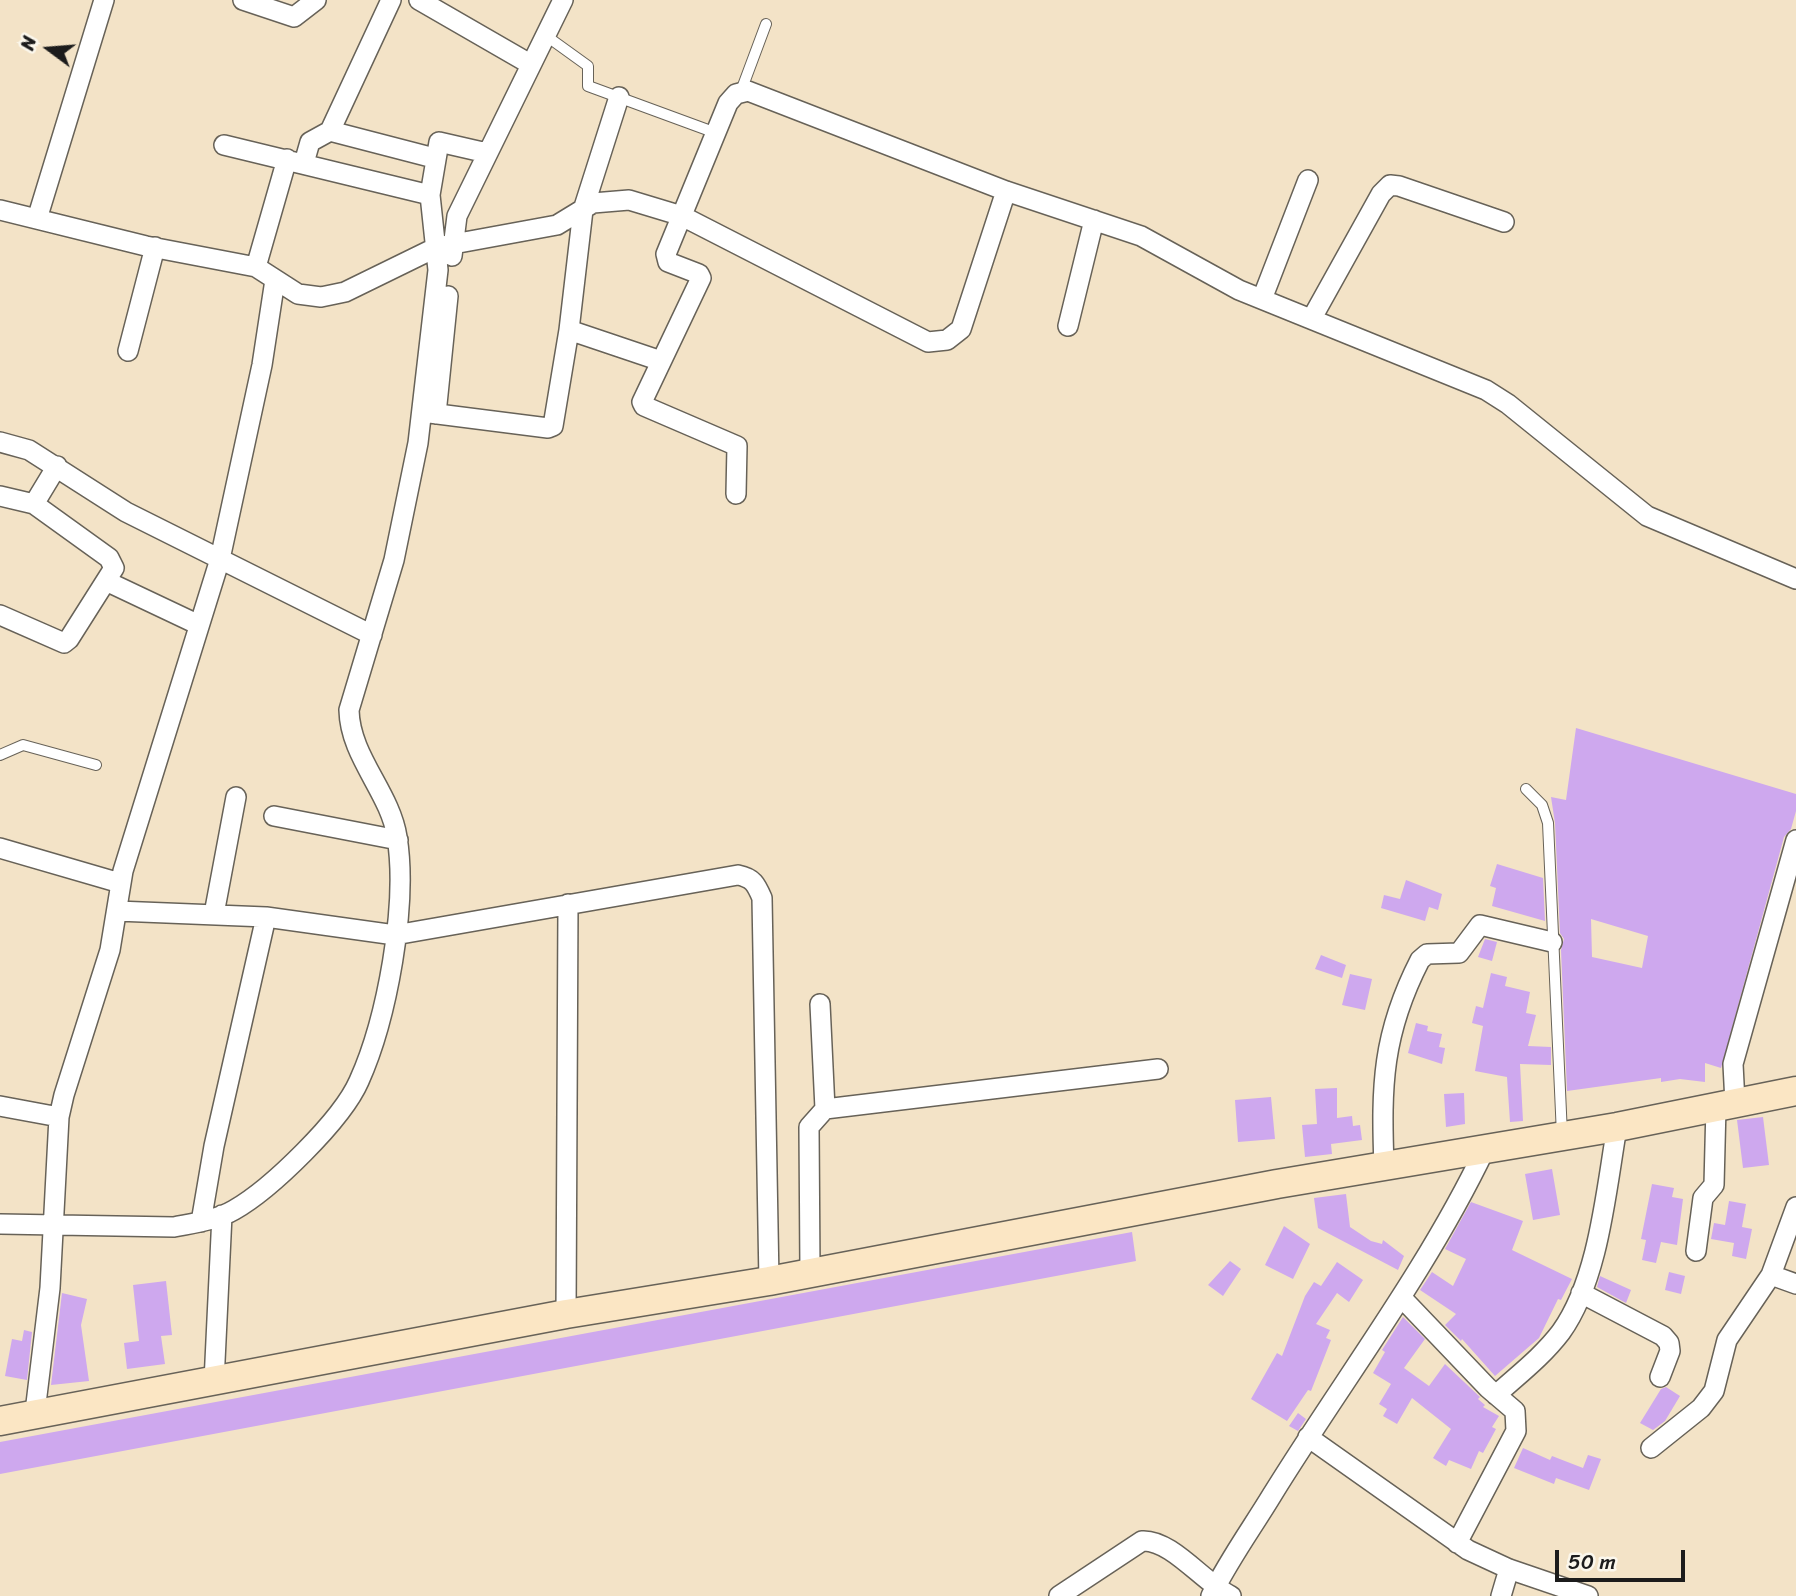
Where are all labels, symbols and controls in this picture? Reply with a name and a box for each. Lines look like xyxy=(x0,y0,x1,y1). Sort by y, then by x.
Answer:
north arrow xyxy=(14,14,84,84)
text: N xyxy=(11,32,46,54)
scale bar xyxy=(1558,1536,1688,1580)
text: 50 m xyxy=(1568,1543,1616,1581)

